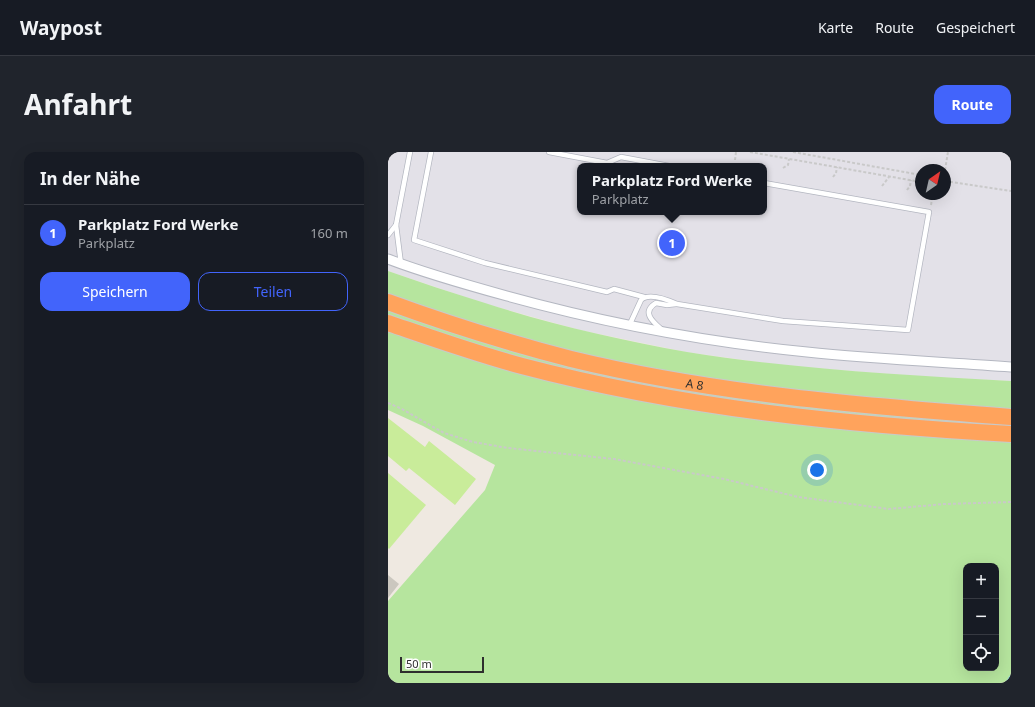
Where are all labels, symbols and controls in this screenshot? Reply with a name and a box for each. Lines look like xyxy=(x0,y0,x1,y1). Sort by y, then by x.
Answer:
text: Waypost xyxy=(20,15,102,41)
text: Karte xyxy=(818,18,853,37)
text: Route xyxy=(875,18,914,37)
text: Gespeichert xyxy=(936,18,1015,37)
text: Anfahrt xyxy=(24,85,132,123)
button: Route xyxy=(934,85,1011,124)
popup xyxy=(577,163,767,215)
north arrow xyxy=(915,164,951,200)
text: In der Nähe xyxy=(40,167,140,190)
text: Parkplatz Ford Werke xyxy=(592,170,752,190)
text: Parkplatz xyxy=(592,190,649,208)
text: Parkplatz Ford Werke xyxy=(78,214,239,234)
text: 1 xyxy=(49,224,57,242)
text: 160 m xyxy=(310,224,348,242)
pin: 1 xyxy=(659,228,685,258)
text: Parkplatz xyxy=(78,234,135,252)
button: Speichern xyxy=(40,272,190,311)
button: Teilen xyxy=(198,272,348,311)
street label: A 8 xyxy=(685,374,705,394)
your location xyxy=(807,460,827,480)
map controls xyxy=(963,563,999,671)
button: + xyxy=(963,563,999,599)
button: − xyxy=(963,599,999,635)
button: locate xyxy=(963,635,999,671)
scale bar xyxy=(400,655,484,674)
text: 50 m xyxy=(406,656,432,671)

